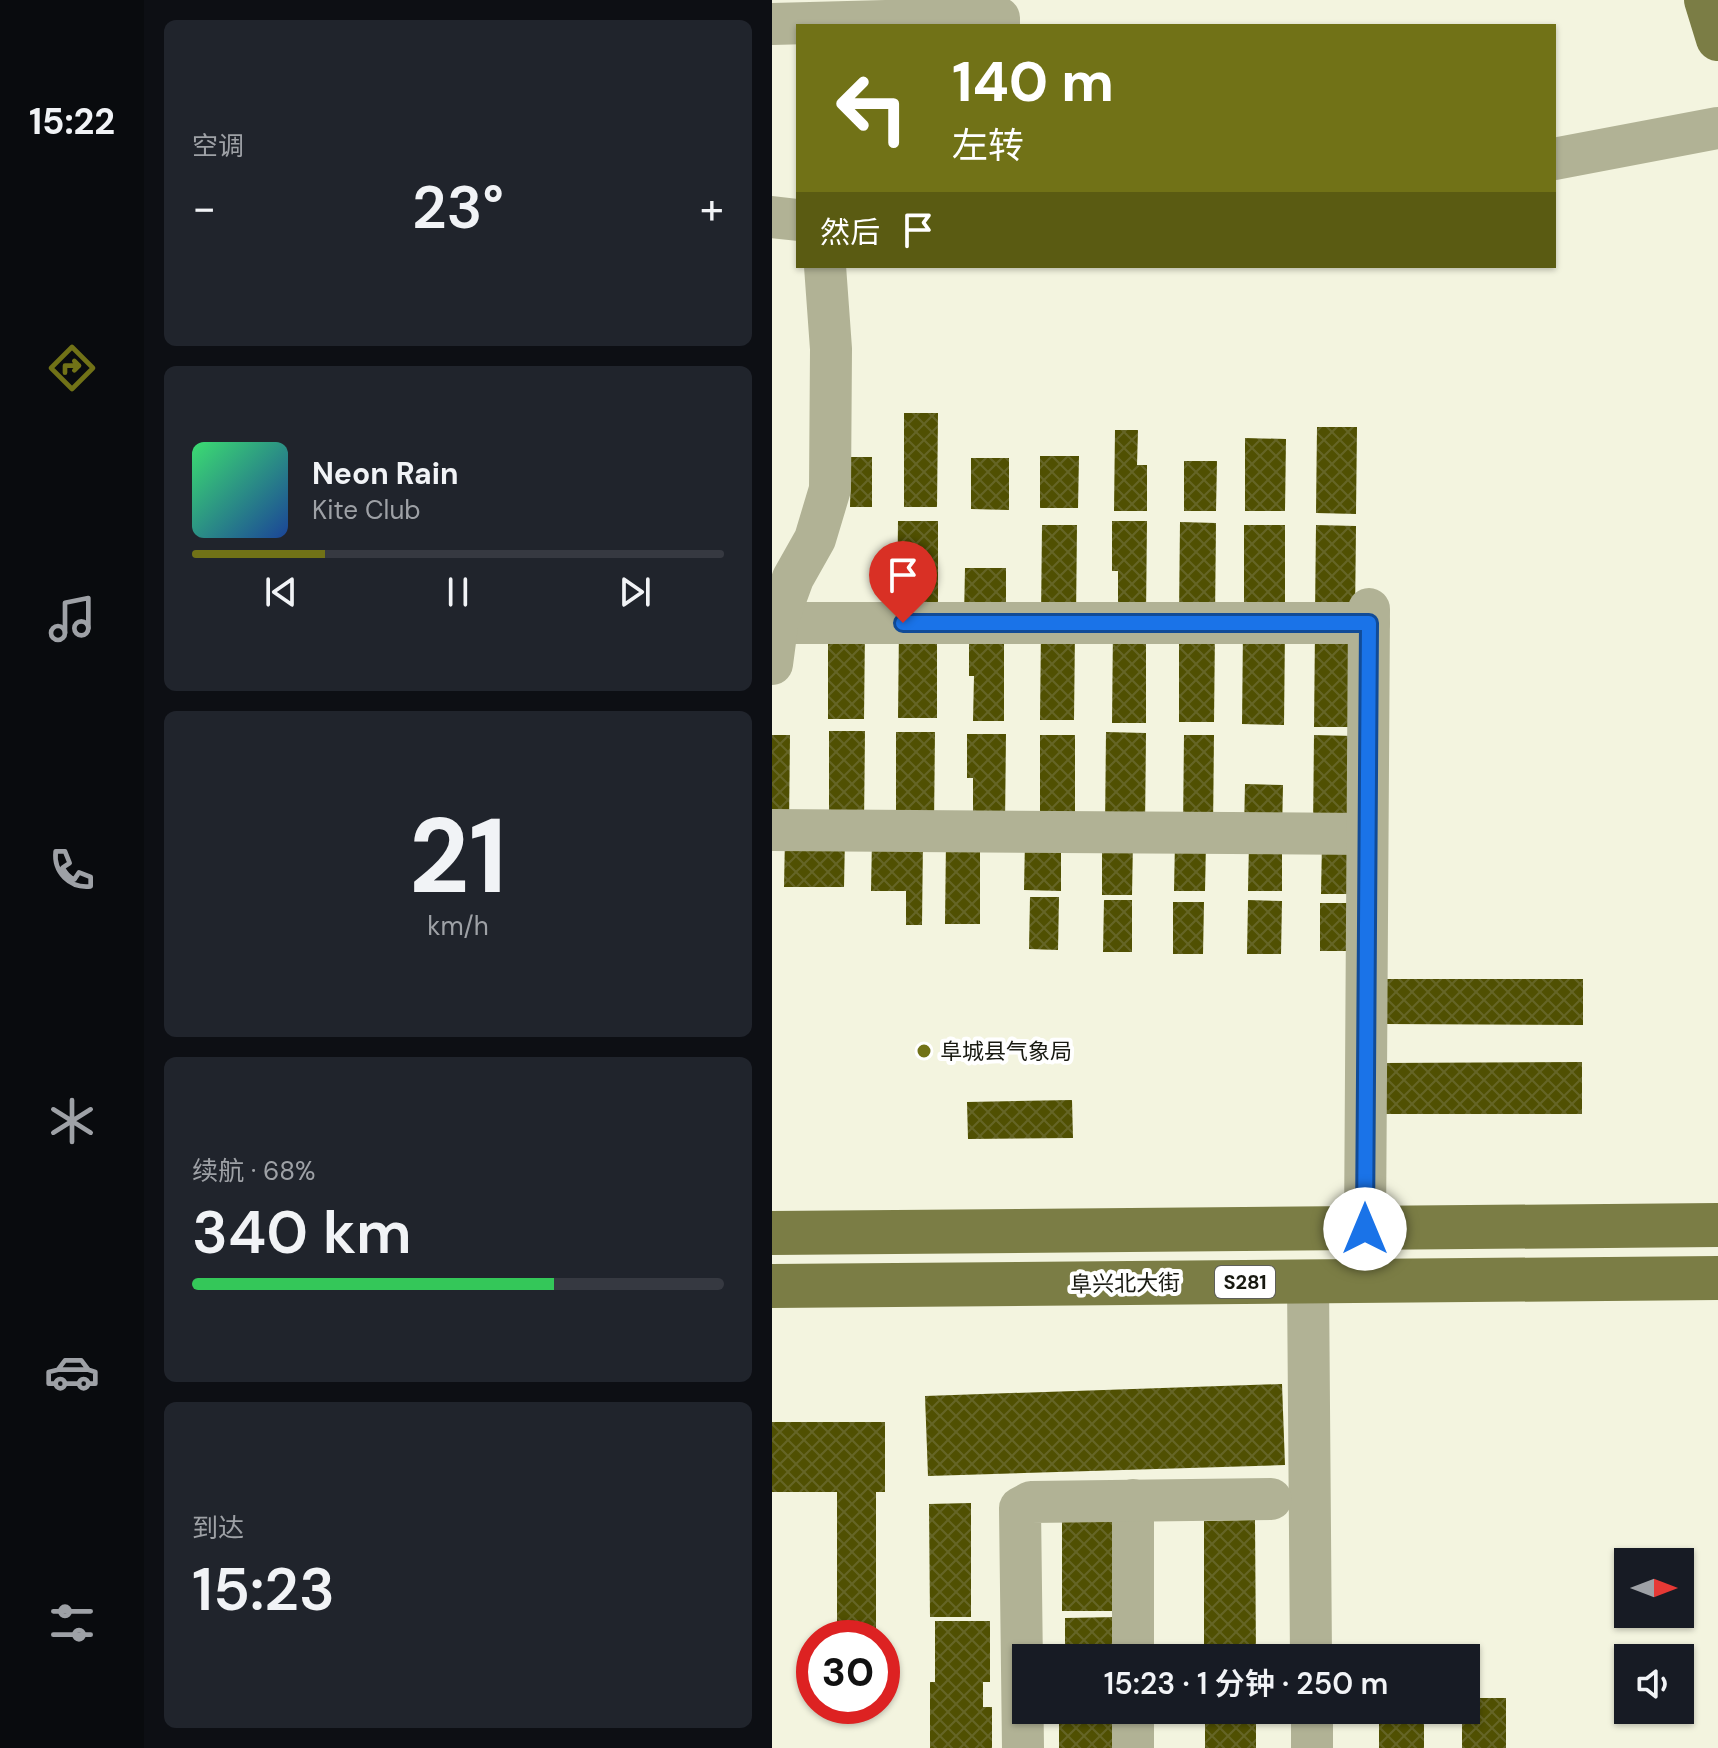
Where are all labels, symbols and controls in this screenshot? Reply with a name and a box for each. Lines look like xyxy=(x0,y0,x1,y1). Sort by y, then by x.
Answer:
text: 140 m xyxy=(952,45,1114,118)
icon: left xyxy=(820,56,924,160)
text: 15:22 xyxy=(29,98,115,145)
text: 左转 xyxy=(952,122,1024,169)
text: 空调 xyxy=(192,129,244,163)
text: 23° xyxy=(412,168,504,247)
text: − xyxy=(192,179,216,237)
text: + xyxy=(700,179,724,237)
icon: arrive xyxy=(896,208,940,252)
text: 然后 xyxy=(820,213,880,252)
icon: directions xyxy=(44,340,100,396)
text: Neon Rain xyxy=(312,454,458,493)
text: Kite Club xyxy=(312,493,421,527)
pin xyxy=(869,541,937,623)
icon: arrive xyxy=(881,553,925,597)
icon: previous xyxy=(259,570,303,614)
icon: pause xyxy=(436,570,480,614)
icon: next xyxy=(613,570,657,614)
icon: music xyxy=(44,591,100,647)
text: 21 xyxy=(409,789,507,924)
icon: phone xyxy=(44,842,100,898)
text: km/h xyxy=(427,909,489,943)
place label: 阜城县气象局 xyxy=(940,1037,1072,1066)
marker: 阜城县气象局 xyxy=(915,1042,933,1060)
icon: climate xyxy=(44,1093,100,1149)
text: 续航 · 68% xyxy=(192,1154,316,1188)
position arrow xyxy=(1323,1187,1407,1271)
text: 340 km xyxy=(192,1193,412,1272)
road number: S281 xyxy=(1215,1266,1275,1298)
street label: 阜兴北大街 xyxy=(1070,1268,1180,1299)
icon: car xyxy=(44,1344,100,1400)
text: 到达 xyxy=(192,1511,244,1545)
north arrow xyxy=(1614,1548,1694,1628)
map controls xyxy=(1614,1548,1694,1724)
text: 15:23 xyxy=(192,1550,335,1629)
icon: filters xyxy=(44,1595,100,1651)
speed limit sign: 30 xyxy=(796,1620,900,1724)
button: sound xyxy=(1614,1644,1694,1724)
text: 15:23 · 1 分钟 · 250 m xyxy=(1104,1664,1388,1703)

